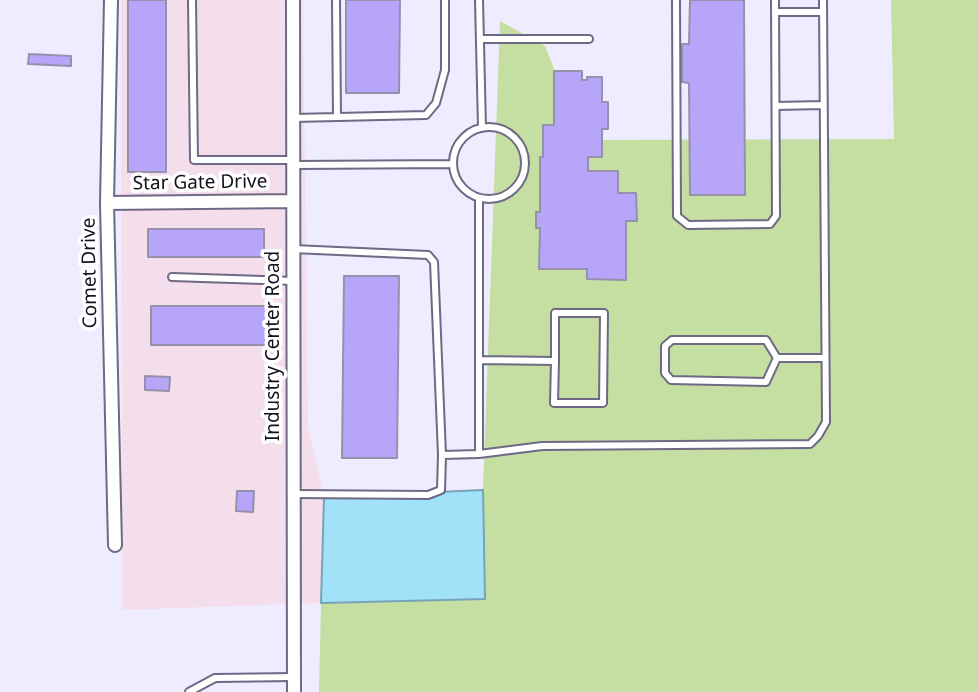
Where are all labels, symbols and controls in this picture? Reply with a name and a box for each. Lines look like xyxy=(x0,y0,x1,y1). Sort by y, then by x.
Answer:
street label: Star Gate Drive xyxy=(132,170,268,196)
street label: Comet Drive xyxy=(78,217,102,329)
street label: Industry Center Road xyxy=(263,251,285,441)

